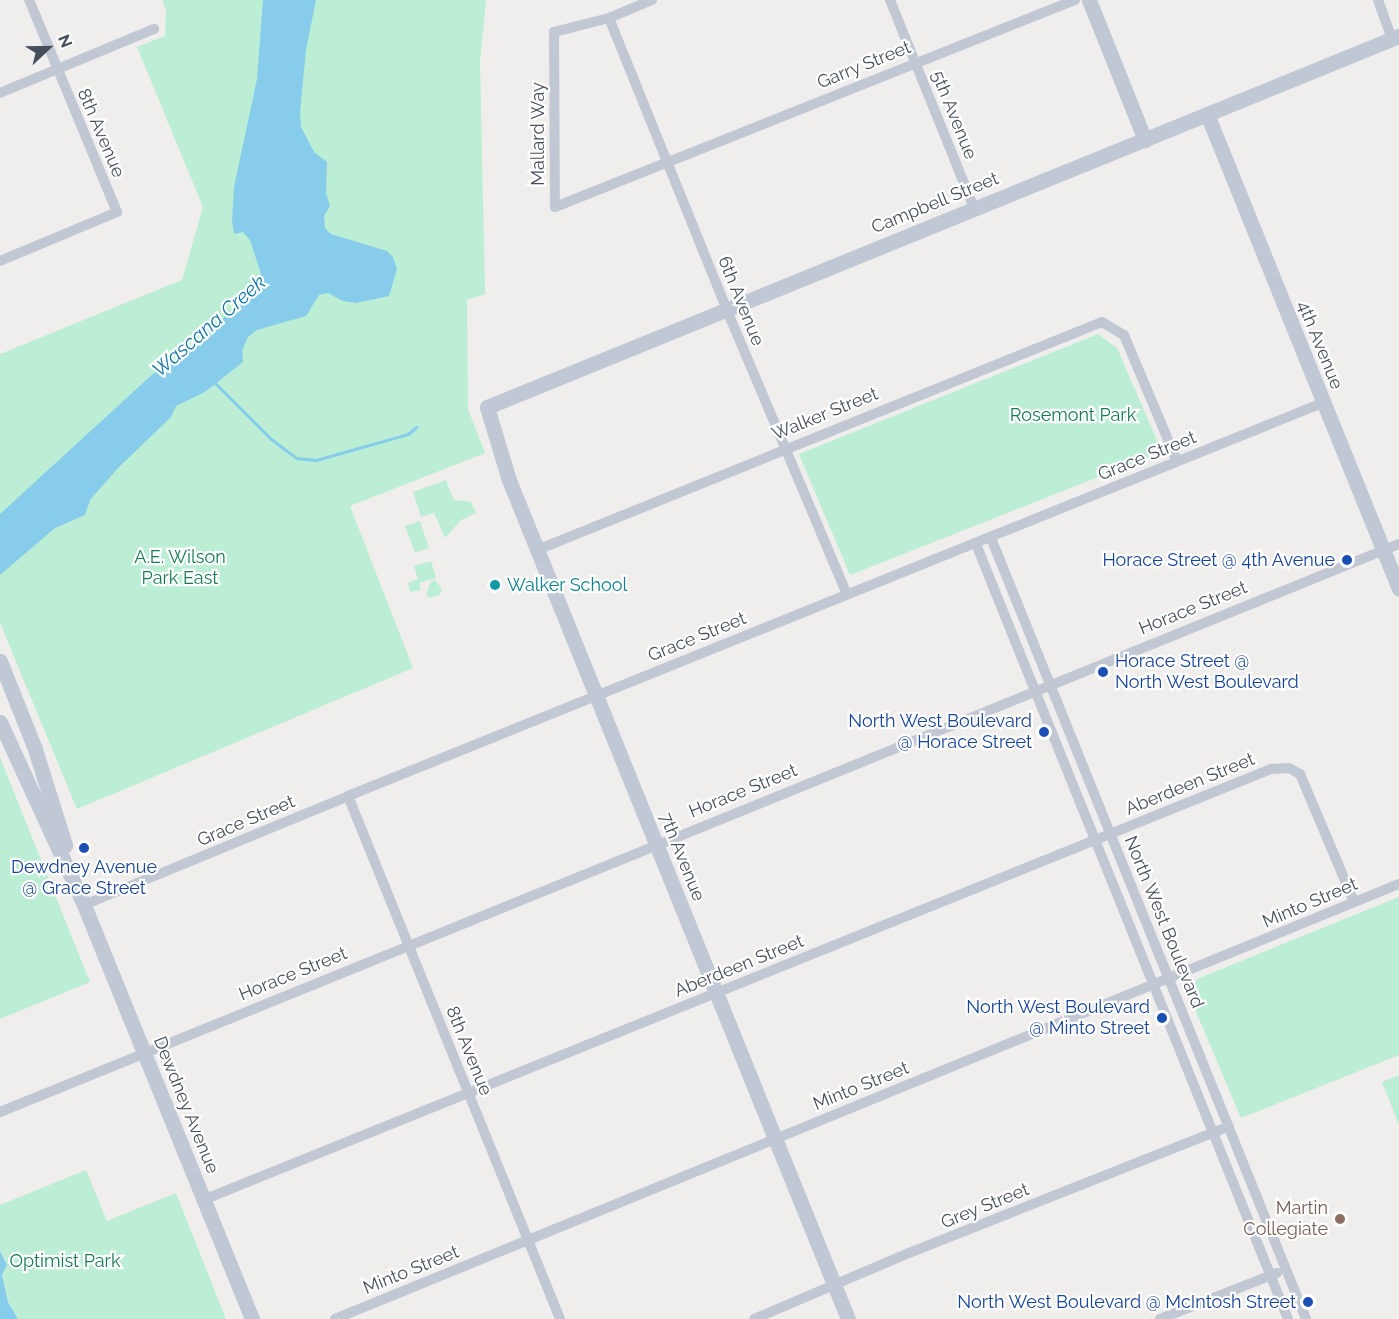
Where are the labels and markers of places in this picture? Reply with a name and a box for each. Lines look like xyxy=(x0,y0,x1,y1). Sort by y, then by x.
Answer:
place label: Horace Street @ 4th Avenue xyxy=(1102,549,1335,571)
marker: Horace Street @ 4th Avenue xyxy=(1340,553,1354,567)
place label: Walker School xyxy=(507,574,628,596)
marker: Walker School xyxy=(488,578,502,592)
place label: Horace Street @ North West Boulevard xyxy=(1115,651,1299,694)
marker: Horace Street @ North West Boulevard xyxy=(1096,665,1110,679)
place label: North West Boulevard @ Horace Street xyxy=(848,711,1032,754)
marker: North West Boulevard @ Horace Street xyxy=(1037,725,1051,739)
marker: Dewdney Avenue @ Grace Street xyxy=(77,841,91,855)
place label: Dewdney Avenue @ Grace Street xyxy=(10,857,158,900)
place label: North West Boulevard @ Minto Street xyxy=(966,997,1150,1040)
marker: North West Boulevard @ Minto Street xyxy=(1155,1011,1169,1025)
place label: Martin Collegiate xyxy=(1243,1198,1328,1240)
marker: Martin Collegiate xyxy=(1333,1212,1347,1226)
place label: North West Boulevard @ McIntosh Street xyxy=(957,1291,1296,1313)
marker: North West Boulevard @ McIntosh Street xyxy=(1301,1295,1315,1309)

